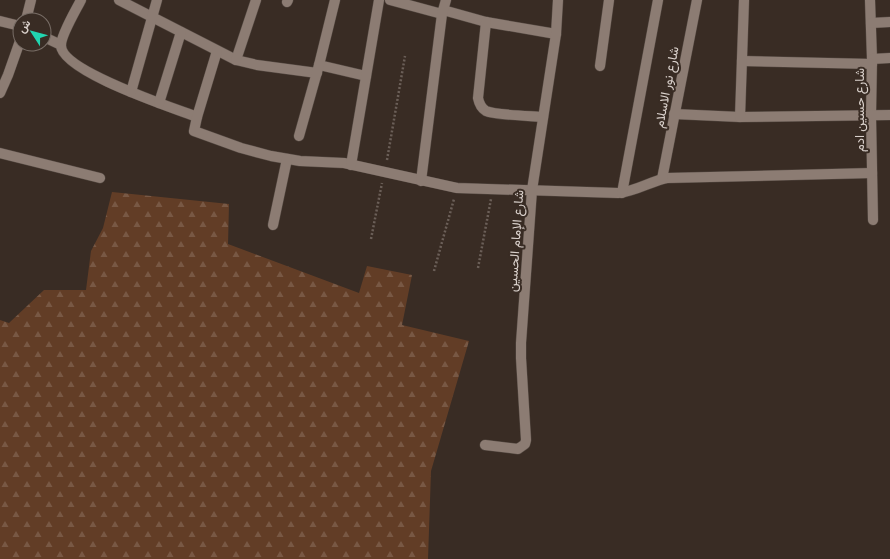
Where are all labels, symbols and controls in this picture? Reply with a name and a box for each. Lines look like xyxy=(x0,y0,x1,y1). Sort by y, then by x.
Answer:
north arrow xyxy=(12,12,52,52)
text: ش xyxy=(14,17,33,36)
street label: شارع نور الاسلام xyxy=(650,45,684,130)
street label: شارع حسين ادم xyxy=(851,68,869,152)
street label: شارع الإمام الحسين xyxy=(503,189,529,293)

